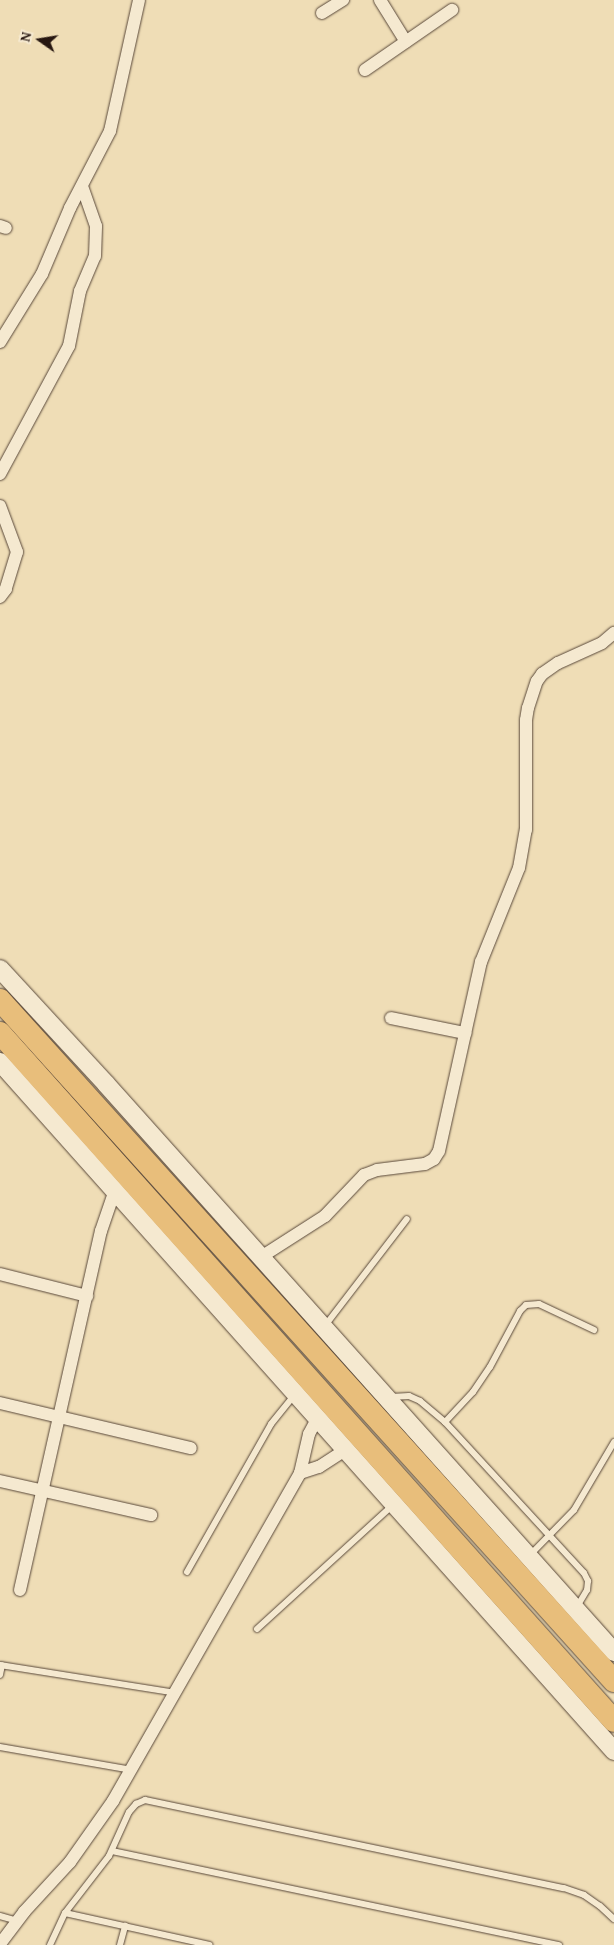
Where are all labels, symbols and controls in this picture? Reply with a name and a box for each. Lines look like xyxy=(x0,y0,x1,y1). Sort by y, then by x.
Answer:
north arrow xyxy=(15,15,65,65)
text: N xyxy=(15,30,36,43)

